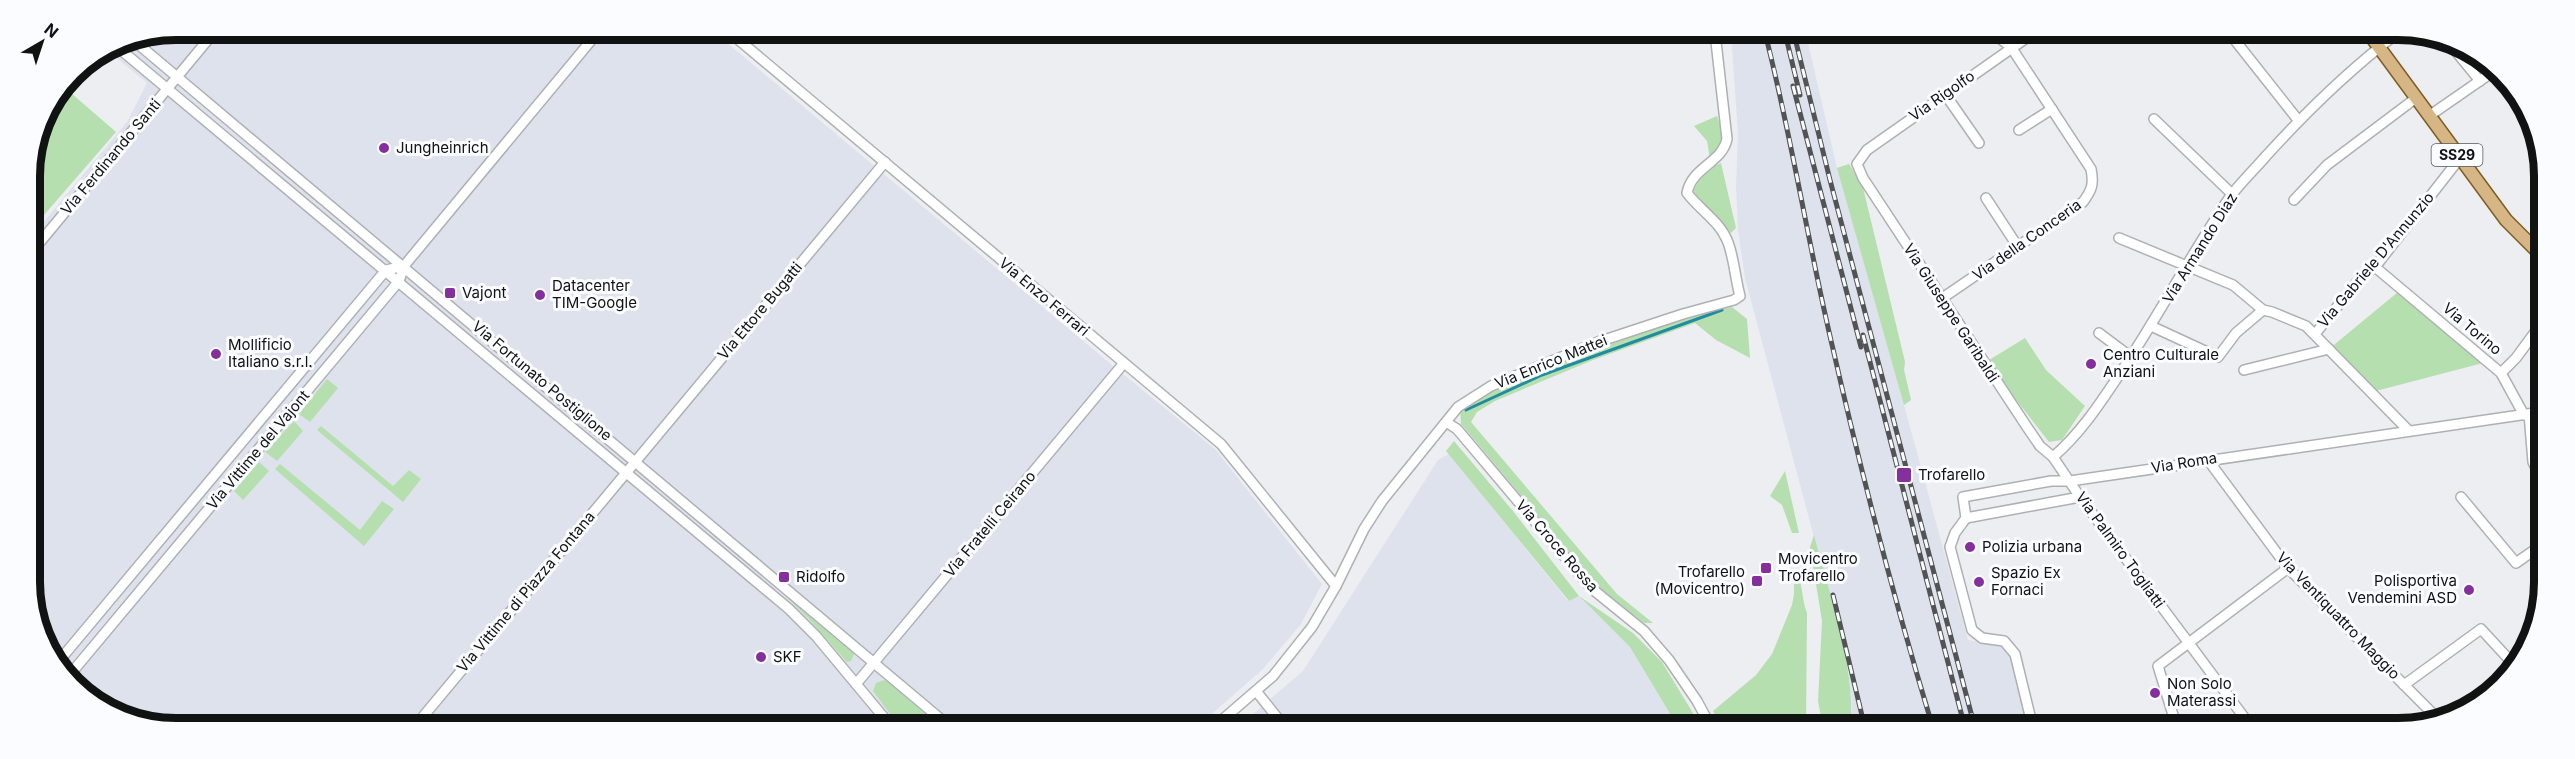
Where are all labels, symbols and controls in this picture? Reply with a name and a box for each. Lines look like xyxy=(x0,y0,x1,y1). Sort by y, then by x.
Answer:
north arrow xyxy=(12,12,72,72)
text: N xyxy=(40,19,62,42)
street label: Via Rigolfo xyxy=(1905,66,1978,125)
street label: Via Ferdinando Santi xyxy=(56,95,165,219)
place label: Jungheinrich xyxy=(396,138,489,157)
marker: Jungheinrich xyxy=(377,141,391,155)
road number: SS29 xyxy=(2432,144,2482,166)
street label: Via Gabriele D'Annunzio xyxy=(2313,188,2438,331)
street label: Via Armando Diaz xyxy=(2158,189,2241,307)
street label: Via della Conceria xyxy=(1969,195,2085,284)
street label: Via Giuseppe Garibaldi xyxy=(1899,240,2003,386)
street label: Via Enzo Ferrari xyxy=(995,253,1093,340)
street label: Via Ettore Bugatti xyxy=(713,258,806,363)
place label: Datacenter TIM-Google xyxy=(552,276,637,312)
place label: Vajont xyxy=(462,283,506,302)
marker: Vajont xyxy=(443,286,457,300)
marker: Datacenter TIM-Google xyxy=(533,288,547,302)
street label: Via Torino xyxy=(2439,298,2506,359)
street label: Via Fortunato Postiglione xyxy=(468,317,616,445)
street label: Via Enrico Mattei xyxy=(1492,330,1610,393)
place label: Mollificio Italiano s.r.l. xyxy=(228,335,313,371)
place label: Centro Culturale Anziani xyxy=(2103,345,2219,381)
marker: Mollificio Italiano s.r.l. xyxy=(209,347,223,361)
marker: Centro Culturale Anziani xyxy=(2084,357,2098,371)
street label: Via Vittime del Vajont xyxy=(202,386,313,513)
street label: Via Roma xyxy=(2150,448,2218,477)
place label: Trofarello xyxy=(1918,465,1985,484)
marker: Trofarello xyxy=(1895,466,1913,484)
street label: Via Fratelli Ceirano xyxy=(940,467,1040,581)
street label: Via Palmiro Togliatti xyxy=(2072,488,2169,612)
street label: Via Croce Rossa xyxy=(1512,496,1603,596)
street label: Via Vittime di Piazza Fontana xyxy=(453,507,599,676)
place label: Polizia urbana xyxy=(1982,537,2082,556)
marker: Polizia urbana xyxy=(1963,540,1977,554)
street label: Via Ventiquattro Maggio xyxy=(2273,548,2404,683)
place label: Movicentro Trofarello xyxy=(1778,549,1858,585)
marker: Movicentro Trofarello xyxy=(1759,561,1773,575)
place label: Trofarello (Movicentro) xyxy=(1654,562,1745,598)
place label: Spazio Ex Fornaci xyxy=(1991,563,2061,599)
place label: Ridolfo xyxy=(796,567,845,586)
marker: Ridolfo xyxy=(777,570,791,584)
place label: Polisportiva Vendemini ASD xyxy=(2348,571,2457,607)
marker: Trofarello (Movicentro) xyxy=(1750,574,1764,588)
marker: Spazio Ex Fornaci xyxy=(1972,575,1986,589)
marker: Polisportiva Vendemini ASD xyxy=(2462,583,2476,597)
place label: SKF xyxy=(773,647,802,666)
marker: SKF xyxy=(754,650,768,664)
place label: Non Solo Materassi xyxy=(2167,674,2236,710)
marker: Non Solo Materassi xyxy=(2148,686,2162,700)

